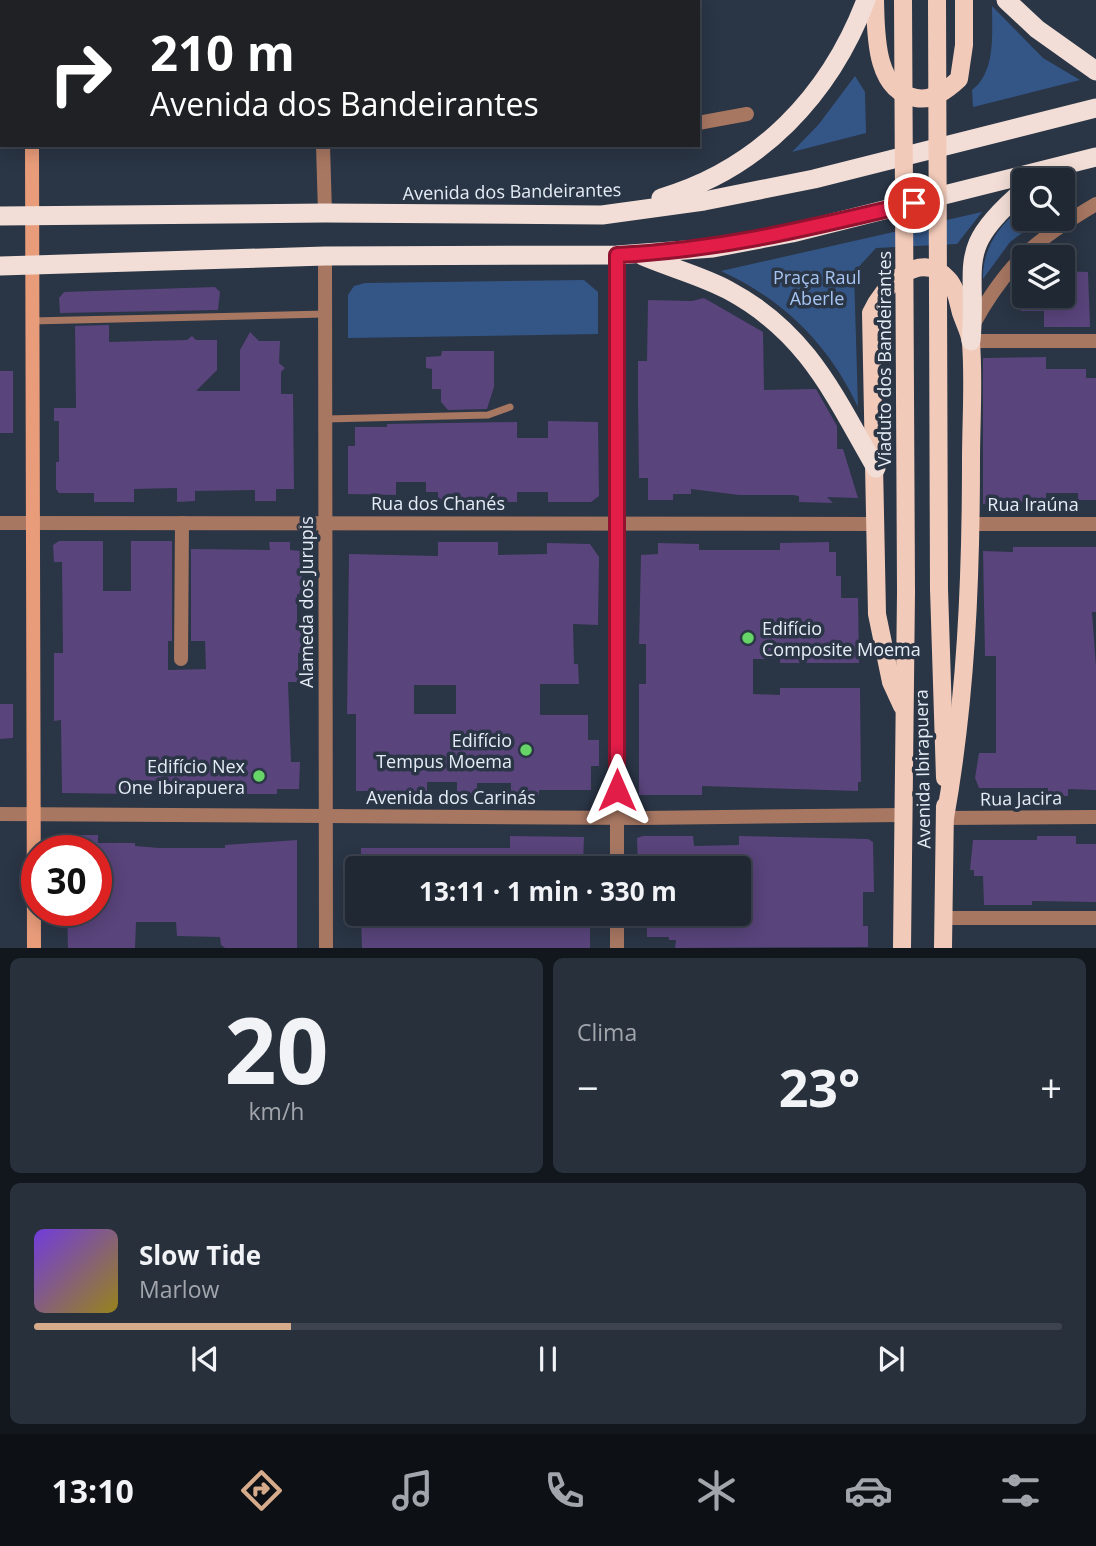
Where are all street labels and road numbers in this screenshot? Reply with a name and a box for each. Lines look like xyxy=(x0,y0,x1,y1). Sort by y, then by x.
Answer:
street label: Avenida dos Bandeirantes xyxy=(402,177,622,205)
street label: Viaduto dos Bandeirantes xyxy=(872,251,896,467)
street label: Rua dos Chanés xyxy=(371,491,505,515)
street label: Rua Iraúna xyxy=(987,492,1079,516)
street label: Alameda dos Jurupis xyxy=(294,516,318,688)
street label: Avenida Ibirapuera xyxy=(909,689,935,849)
street label: Avenida dos Carinás xyxy=(366,785,536,809)
street label: Rua Jacira xyxy=(980,785,1062,811)

